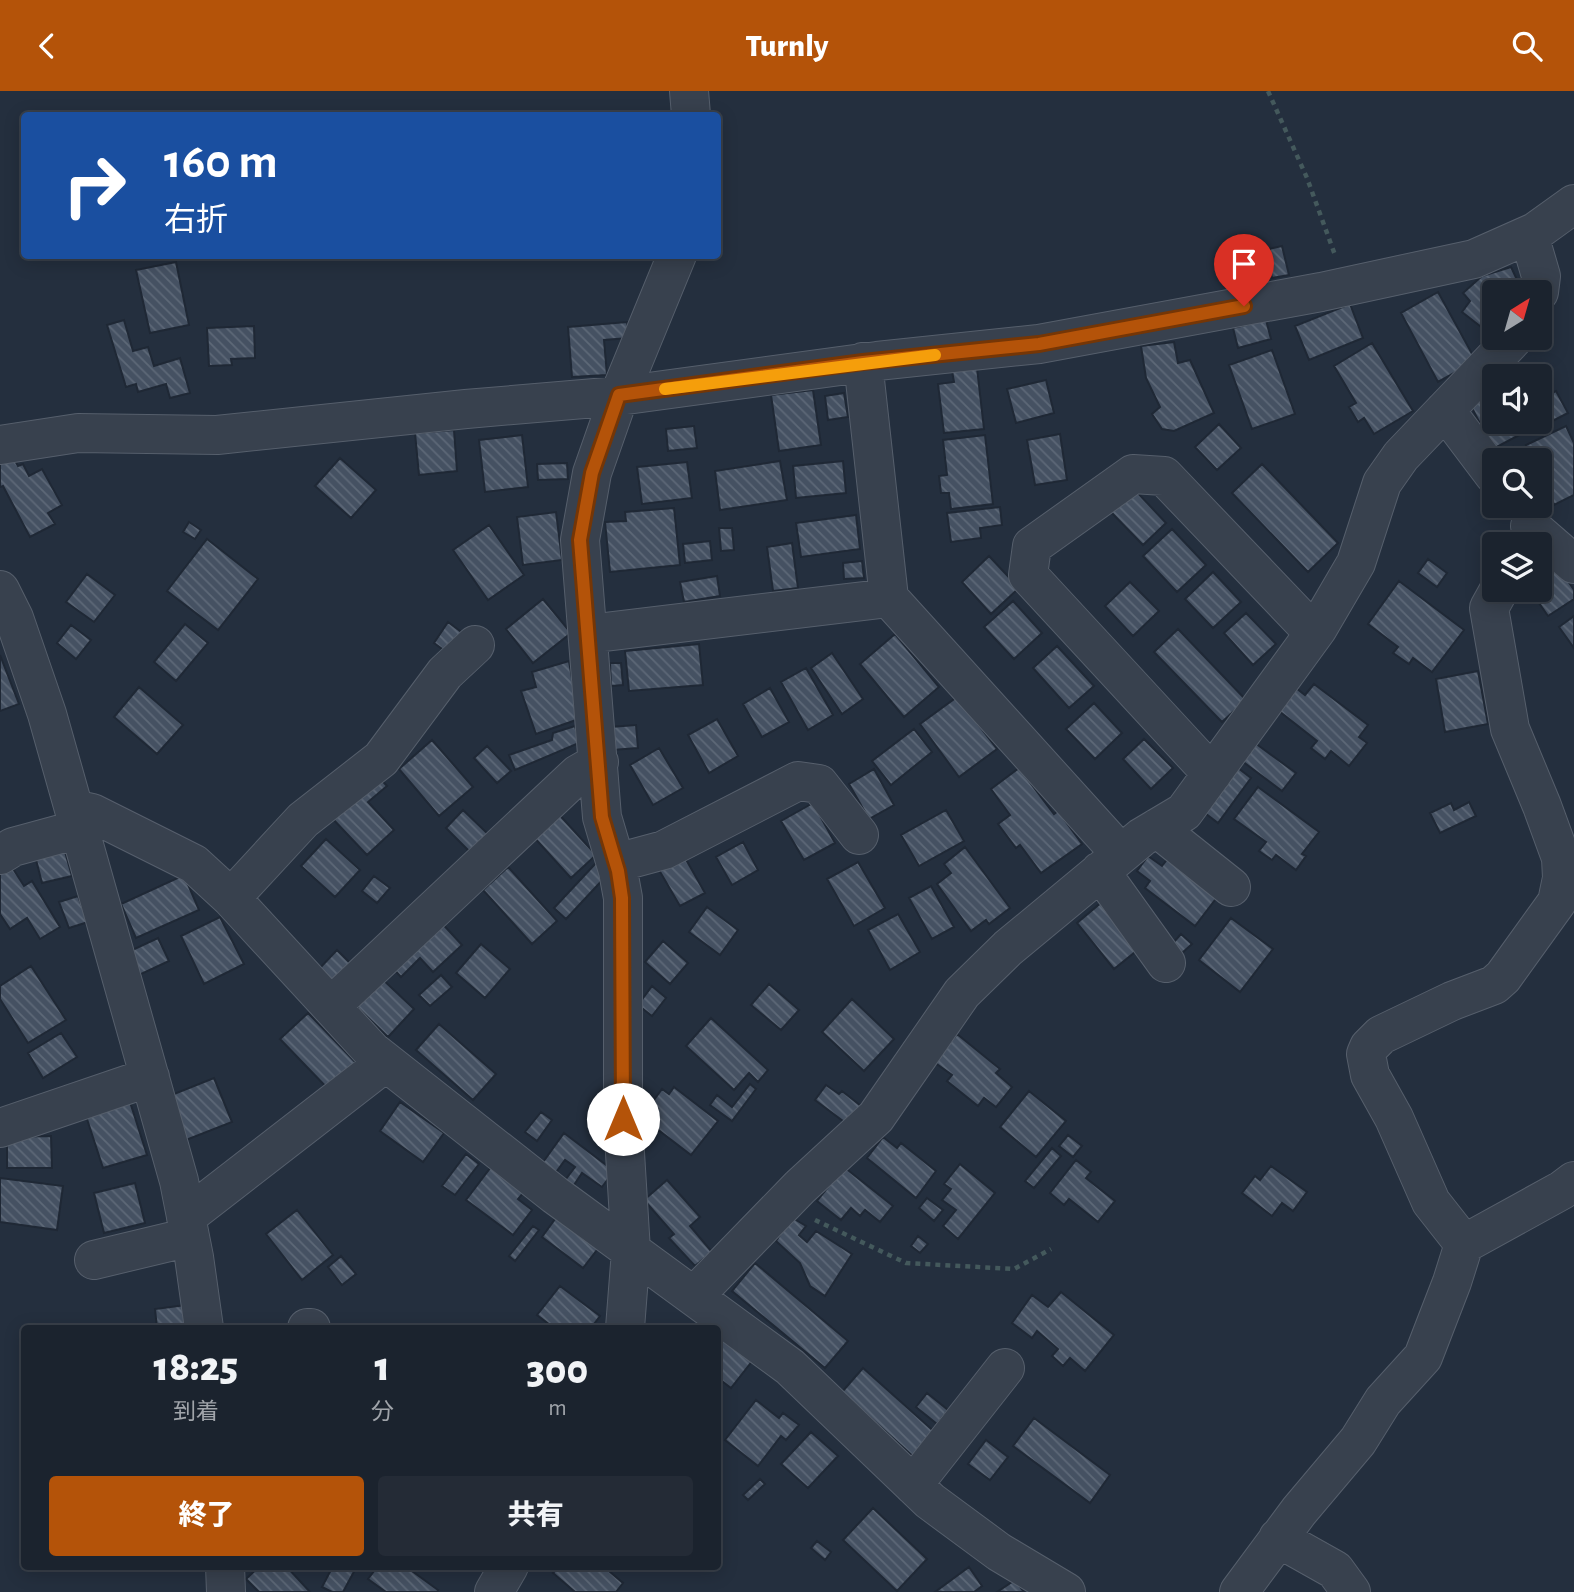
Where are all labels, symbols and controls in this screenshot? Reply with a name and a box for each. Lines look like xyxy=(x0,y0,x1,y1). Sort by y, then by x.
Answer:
icon: back xyxy=(28,27,66,65)
icon: search xyxy=(1508,27,1546,65)
text: Turnly xyxy=(746,30,828,62)
text: 160 m xyxy=(164,138,278,187)
icon: right xyxy=(49,140,140,231)
text: 右折 xyxy=(164,204,228,236)
pin xyxy=(1214,234,1274,306)
icon: arrive xyxy=(1225,245,1263,283)
north arrow xyxy=(1482,280,1552,350)
map controls xyxy=(1482,280,1552,602)
button: sound xyxy=(1482,364,1552,434)
button: search xyxy=(1482,448,1552,518)
button: layers xyxy=(1482,532,1552,602)
position arrow xyxy=(586,1082,660,1156)
text: 18:25 xyxy=(154,1346,238,1388)
text: 1 xyxy=(375,1346,390,1388)
text: 300 xyxy=(526,1349,588,1391)
text: m xyxy=(548,1397,567,1420)
text: 到着 xyxy=(173,1401,219,1424)
text: 分 xyxy=(371,1401,394,1424)
button: 終了 xyxy=(49,1476,364,1556)
button: 共有 xyxy=(378,1476,693,1556)

